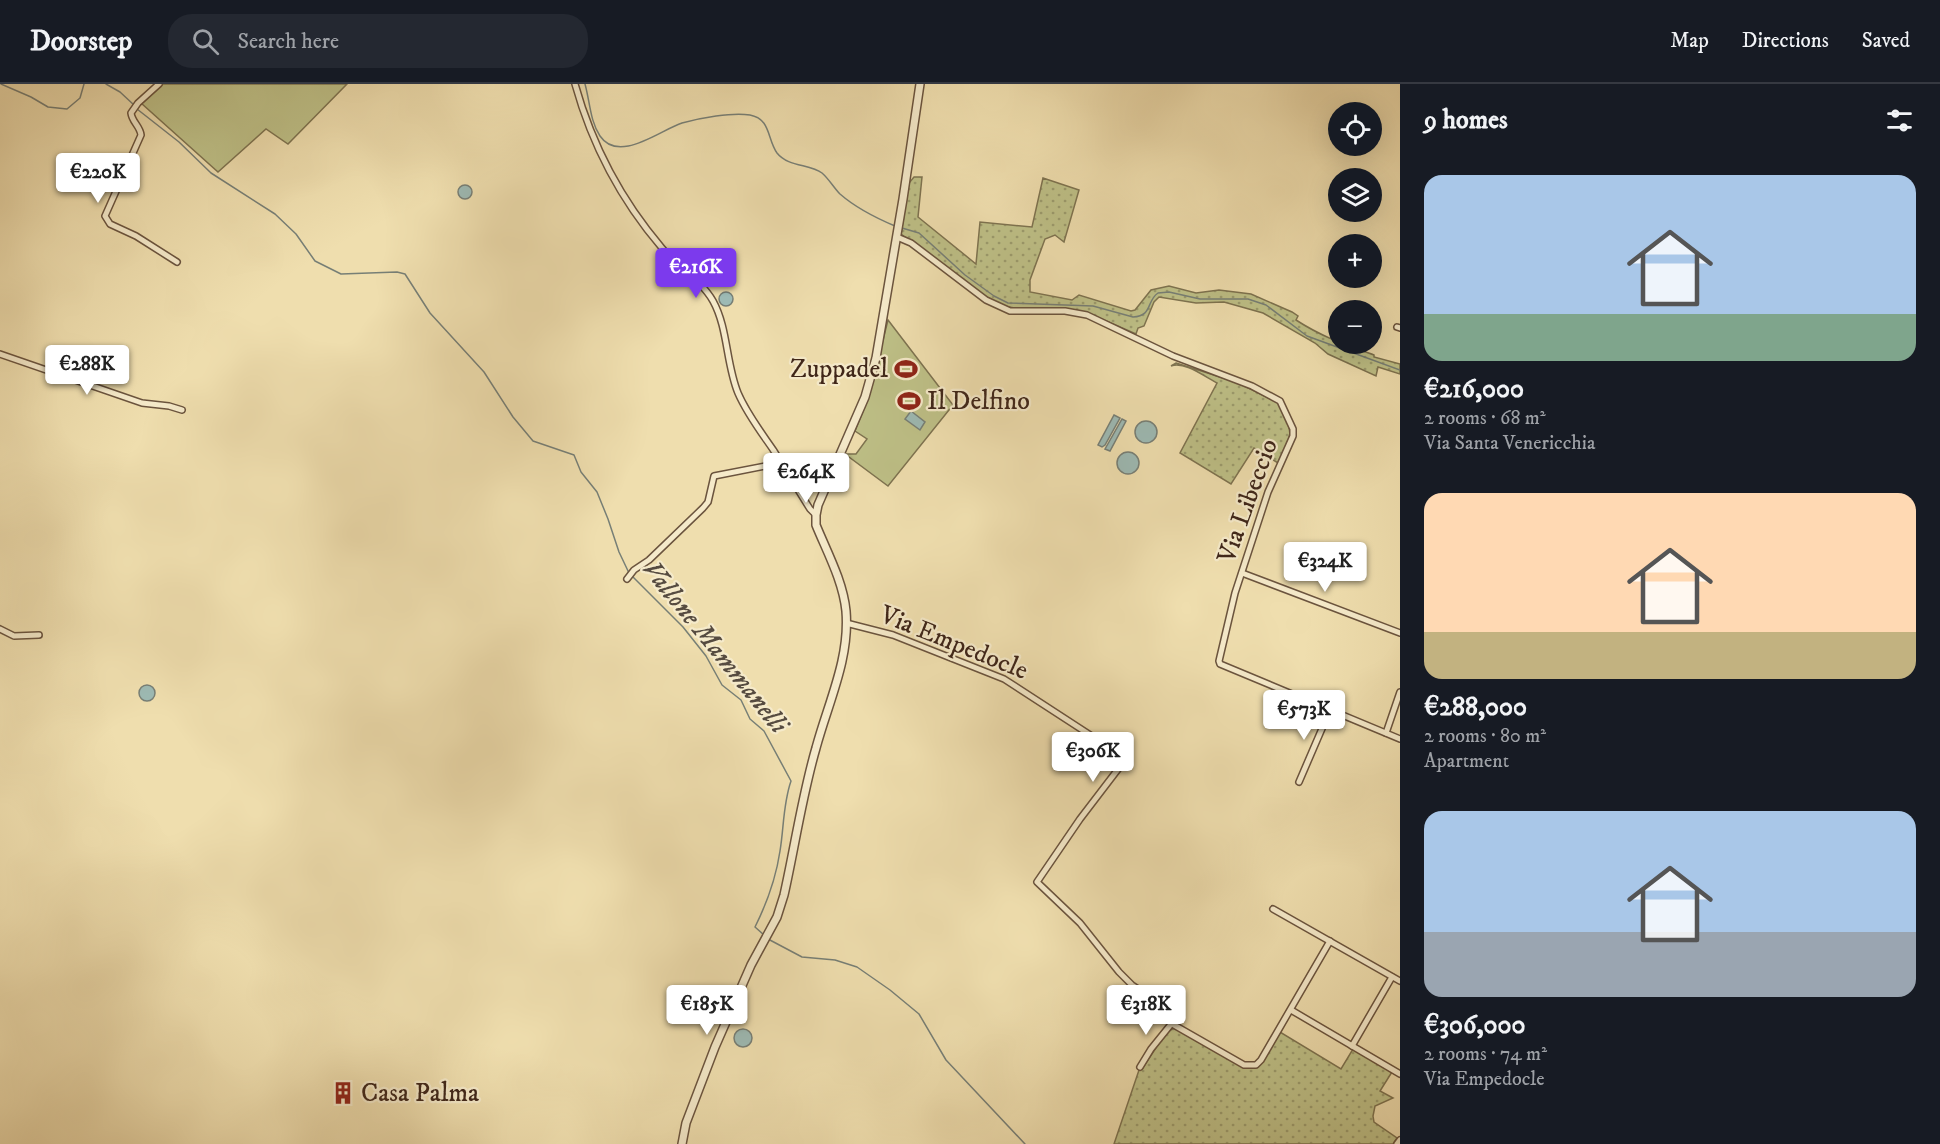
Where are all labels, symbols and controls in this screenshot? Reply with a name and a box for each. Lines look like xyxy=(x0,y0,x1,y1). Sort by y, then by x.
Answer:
search box xyxy=(168,14,588,68)
text: Doorstep xyxy=(30,24,132,59)
icon: search xyxy=(189,25,222,58)
text: Search here xyxy=(237,28,339,55)
text: Map xyxy=(1670,28,1709,54)
text: Directions xyxy=(1742,28,1829,54)
text: Saved xyxy=(1862,28,1910,54)
map controls xyxy=(1328,102,1382,354)
button: locate xyxy=(1328,102,1382,156)
text: 9 homes xyxy=(1424,104,1508,137)
icon: filters xyxy=(1883,104,1916,137)
pin: €220K xyxy=(56,153,140,204)
text: €220K xyxy=(70,160,126,185)
button: layers xyxy=(1328,168,1382,222)
icon: home xyxy=(1616,214,1724,322)
button: + xyxy=(1328,234,1382,288)
pin: €216K xyxy=(654,248,738,299)
text: €216K xyxy=(669,255,723,280)
button: − xyxy=(1328,300,1382,354)
pin: €288K xyxy=(45,345,129,396)
text: €288K xyxy=(59,352,115,377)
place label: Zuppadel xyxy=(790,353,888,386)
sports icon: Zuppadel xyxy=(893,356,919,382)
text: €216,000 xyxy=(1424,373,1524,406)
place label: Il Delfino xyxy=(927,385,1030,418)
sports icon: Il Delfino xyxy=(896,388,922,414)
text: 2 rooms · 68 m² xyxy=(1424,406,1546,431)
text: Via Santa Venericchia xyxy=(1424,431,1595,456)
street label: Via Libeccio xyxy=(1210,434,1286,569)
pin: €264K xyxy=(764,453,848,504)
text: €264K xyxy=(777,460,835,485)
icon: home xyxy=(1616,532,1724,640)
pin: €324K xyxy=(1283,542,1367,593)
text: €324K xyxy=(1298,549,1352,574)
water label: Vallone Mammanelli xyxy=(635,553,797,742)
street label: Via Empedocle xyxy=(874,598,1033,688)
pin: €573K xyxy=(1262,690,1346,741)
text: €288,000 xyxy=(1424,691,1527,724)
text: €573K xyxy=(1277,697,1331,722)
text: 2 rooms · 80 m² xyxy=(1424,724,1546,749)
pin: €306K xyxy=(1051,732,1135,783)
text: €306K xyxy=(1066,739,1120,764)
text: Apartment xyxy=(1424,749,1509,774)
icon: home xyxy=(1616,850,1724,958)
pin: €185K xyxy=(665,985,749,1036)
pin: €318K xyxy=(1104,985,1188,1036)
text: €185K xyxy=(680,992,734,1017)
text: €318K xyxy=(1121,992,1171,1017)
text: €306,000 xyxy=(1424,1009,1525,1042)
text: 2 rooms · 74 m² xyxy=(1424,1042,1547,1067)
text: Via Empedocle xyxy=(1424,1067,1545,1092)
place label: Casa Palma xyxy=(361,1077,479,1110)
building icon: Casa Palma xyxy=(330,1080,356,1106)

